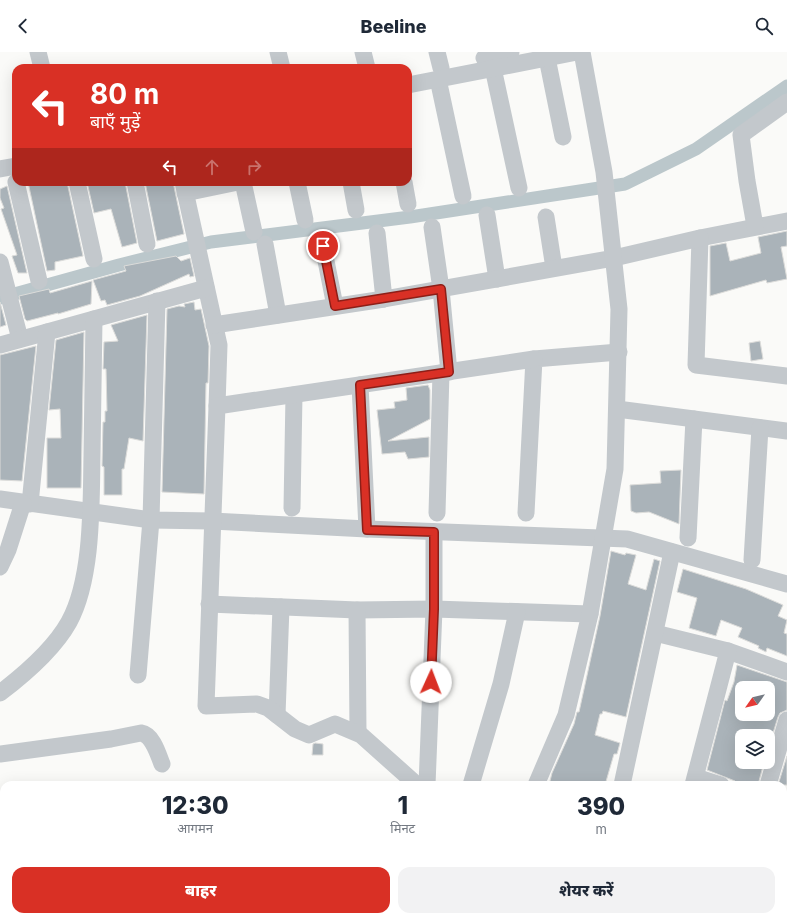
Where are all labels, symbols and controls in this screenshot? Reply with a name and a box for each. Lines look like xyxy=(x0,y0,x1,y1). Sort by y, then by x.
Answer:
icon: back xyxy=(12,15,34,37)
icon: search xyxy=(753,15,775,37)
text: Beeline xyxy=(360,16,427,37)
text: 80 m xyxy=(90,77,159,111)
icon: left xyxy=(24,80,76,132)
text: बाएँ मुड़ें xyxy=(90,111,140,132)
icon: left xyxy=(159,156,181,178)
icon: ahead xyxy=(201,156,223,178)
icon: right xyxy=(243,156,265,178)
pin xyxy=(306,229,340,263)
icon: arrive xyxy=(312,235,334,257)
position arrow xyxy=(410,661,452,703)
north arrow xyxy=(735,681,775,721)
map controls xyxy=(735,681,775,769)
button: layers xyxy=(735,729,775,769)
text: 12:30 xyxy=(162,791,229,820)
text: 1 xyxy=(397,791,408,820)
text: 390 xyxy=(577,792,625,821)
text: आगमन xyxy=(177,820,213,836)
text: मिनट xyxy=(390,820,415,836)
text: m xyxy=(595,821,607,837)
button: बाहर xyxy=(12,867,390,913)
button: शेयर करें xyxy=(398,867,775,913)

